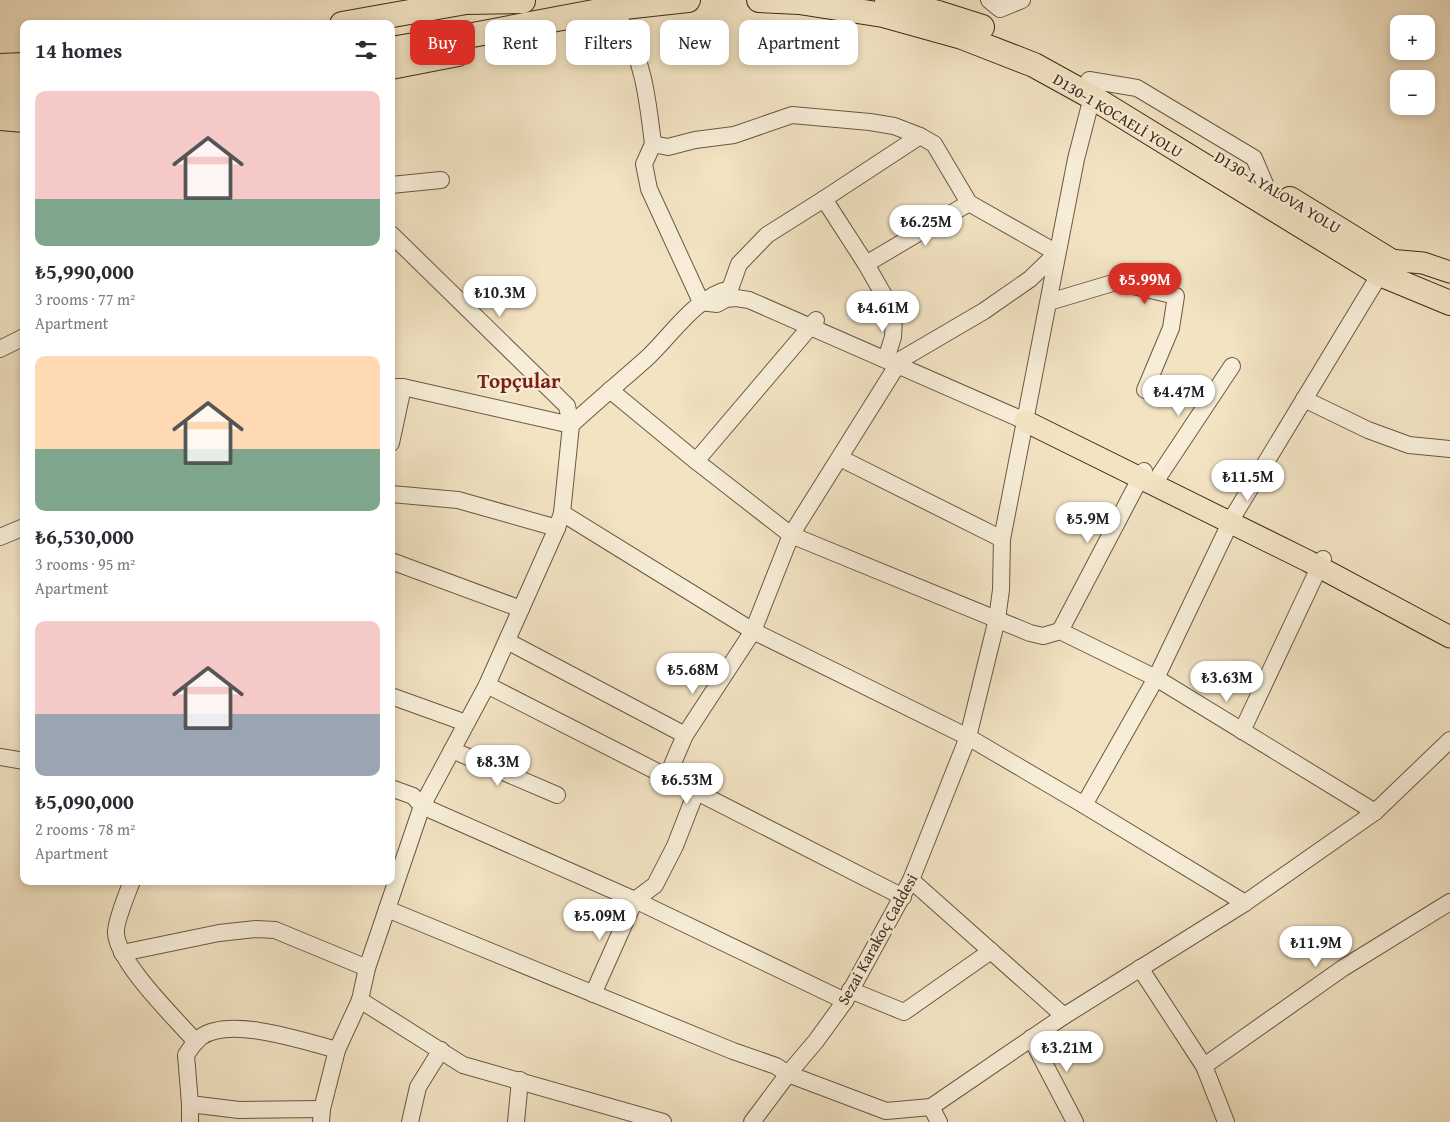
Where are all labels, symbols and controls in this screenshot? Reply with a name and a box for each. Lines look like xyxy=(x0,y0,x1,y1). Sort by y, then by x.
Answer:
map controls xyxy=(1390,15,1435,115)
button: + xyxy=(1390,15,1435,60)
chip: Buy xyxy=(410,20,475,65)
chip: Rent xyxy=(485,20,556,65)
chip: Filters xyxy=(566,20,650,65)
chip: New xyxy=(660,20,729,65)
chip: Apartment xyxy=(739,20,858,65)
text: 14 homes xyxy=(35,35,122,66)
icon: filters xyxy=(352,36,380,64)
street label: D130-1 KOCAELİ YOLU xyxy=(1049,67,1188,164)
button: − xyxy=(1390,70,1435,115)
icon: home xyxy=(163,123,253,213)
street label: D130-1 YALOVA YOLU xyxy=(1210,145,1346,240)
pin: ₺6.25M xyxy=(885,204,967,247)
text: ₺6.25M xyxy=(900,209,952,233)
text: ₺5,990,000 xyxy=(35,256,134,287)
pin: ₺5.99M xyxy=(1104,262,1186,305)
text: ₺5.99M xyxy=(1119,267,1171,291)
pin: ₺10.3M xyxy=(459,276,541,318)
text: ₺10.3M xyxy=(474,280,526,304)
text: 3 rooms · 77 m² xyxy=(35,287,135,311)
pin: ₺4.61M xyxy=(842,290,924,333)
text: ₺4.61M xyxy=(857,295,909,319)
text: Apartment xyxy=(35,311,108,335)
district label: Topçular xyxy=(477,365,561,396)
pin: ₺4.47M xyxy=(1138,374,1220,417)
text: ₺4.47M xyxy=(1153,379,1205,403)
icon: home xyxy=(163,388,253,478)
pin: ₺11.5M xyxy=(1207,460,1289,502)
text: ₺11.5M xyxy=(1222,464,1274,488)
pin: ₺5.9M xyxy=(1053,502,1123,544)
text: ₺5.9M xyxy=(1066,506,1110,530)
text: ₺6,530,000 xyxy=(35,521,134,552)
text: 3 rooms · 95 m² xyxy=(35,552,135,576)
text: Apartment xyxy=(35,576,108,600)
pin: ₺5.68M xyxy=(652,652,734,695)
icon: home xyxy=(163,653,253,743)
text: ₺5.68M xyxy=(667,657,719,681)
pin: ₺3.63M xyxy=(1186,660,1268,703)
text: ₺3.63M xyxy=(1201,665,1253,689)
pin: ₺8.3M xyxy=(463,744,533,787)
text: ₺8.3M xyxy=(476,749,520,773)
pin: ₺6.53M xyxy=(646,762,728,805)
text: ₺6.53M xyxy=(661,767,713,791)
text: ₺5,090,000 xyxy=(35,786,134,817)
text: 2 rooms · 78 m² xyxy=(35,817,135,841)
text: Apartment xyxy=(35,841,108,865)
street label: Sezai Karakoç Caddesi xyxy=(831,868,923,1009)
pin: ₺5.09M xyxy=(559,898,641,941)
text: ₺5.09M xyxy=(574,903,626,927)
pin: ₺11.9M xyxy=(1275,926,1357,968)
text: ₺11.9M xyxy=(1290,930,1342,954)
pin: ₺3.21M xyxy=(1026,1030,1108,1073)
text: ₺3.21M xyxy=(1041,1035,1093,1059)

